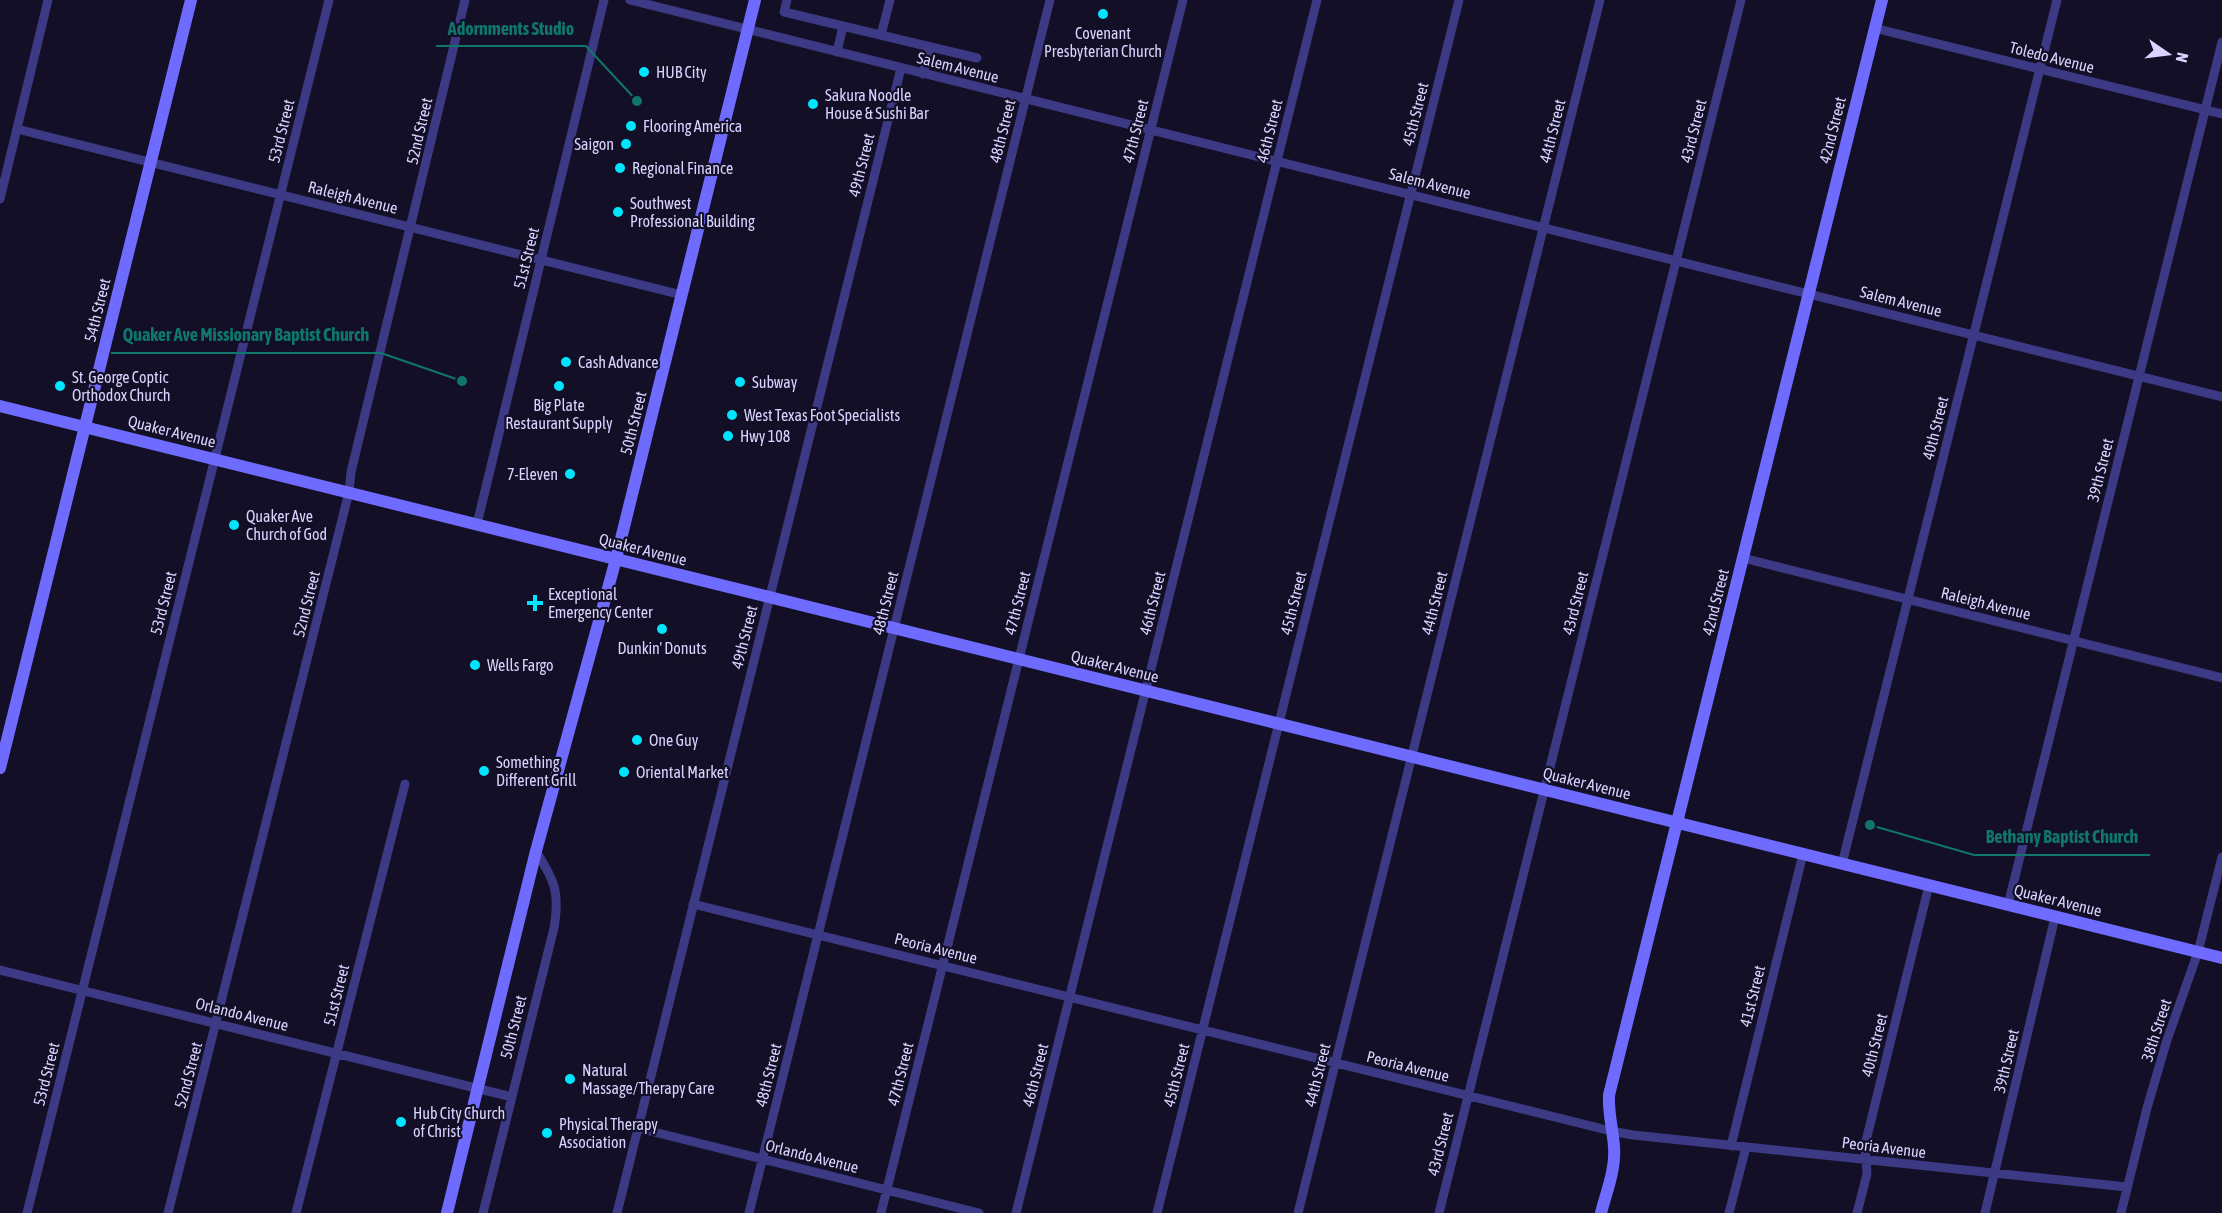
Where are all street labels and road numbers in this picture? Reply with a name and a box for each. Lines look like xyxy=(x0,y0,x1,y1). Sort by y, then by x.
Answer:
street label: Toledo Avenue xyxy=(2008,38,2096,76)
street label: Salem Avenue xyxy=(915,48,1001,86)
street label: 45th Street xyxy=(1398,80,1432,148)
street label: 42nd Street xyxy=(1815,95,1849,165)
street label: 52nd Street xyxy=(403,96,435,166)
street label: 53rd Street xyxy=(264,97,298,165)
street label: 48th Street xyxy=(985,97,1019,165)
street label: 47th Street xyxy=(1118,97,1152,165)
street label: 46th Street xyxy=(1252,97,1286,165)
street label: 44th Street xyxy=(1535,97,1569,165)
street label: 43rd Street xyxy=(1676,97,1710,165)
street label: 49th Street xyxy=(844,131,878,199)
street label: Salem Avenue xyxy=(1387,164,1473,202)
street label: Raleigh Avenue xyxy=(306,177,400,218)
street label: 51st Street xyxy=(510,225,542,291)
street label: 54th Street xyxy=(80,276,114,344)
street label: Salem Avenue xyxy=(1858,282,1944,320)
street label: 50th Street xyxy=(616,389,650,457)
street label: 40th Street xyxy=(1918,394,1952,462)
street label: Quaker Avenue xyxy=(126,411,218,451)
street label: 39th Street xyxy=(2083,436,2117,504)
street label: Quaker Avenue xyxy=(597,529,689,569)
street label: 42nd Street xyxy=(1698,567,1732,637)
street label: 53rd Street xyxy=(146,569,180,637)
street label: 52nd Street xyxy=(289,569,323,639)
street label: 48th Street xyxy=(868,569,902,637)
street label: 47th Street xyxy=(1000,569,1034,637)
street label: 46th Street xyxy=(1135,569,1169,637)
street label: 45th Street xyxy=(1276,569,1310,637)
street label: 44th Street xyxy=(1417,569,1451,637)
street label: 43rd Street xyxy=(1558,569,1592,637)
street label: Raleigh Avenue xyxy=(1939,583,2033,624)
street label: 49th Street xyxy=(727,603,761,671)
street label: Quaker Avenue xyxy=(1069,646,1161,686)
street label: Quaker Avenue xyxy=(1541,763,1633,803)
street label: Quaker Avenue xyxy=(2012,880,2104,920)
street label: Peoria Avenue xyxy=(893,929,979,967)
street label: 51st Street xyxy=(320,962,352,1028)
street label: 41st Street xyxy=(1736,963,1768,1029)
street label: 50th Street xyxy=(496,993,530,1061)
street label: Orlando Avenue xyxy=(194,994,290,1034)
street label: 38th Street xyxy=(2137,996,2175,1064)
street label: 40th Street xyxy=(1857,1011,1891,1079)
street label: 39th Street xyxy=(1990,1027,2022,1095)
street label: 53rd Street xyxy=(29,1040,63,1108)
street label: 52nd Street xyxy=(171,1040,206,1110)
street label: 47th Street xyxy=(883,1040,917,1108)
street label: 48th Street xyxy=(751,1041,785,1109)
street label: 46th Street xyxy=(1018,1041,1052,1109)
street label: 45th Street xyxy=(1159,1041,1193,1109)
street label: 44th Street xyxy=(1300,1041,1334,1109)
street label: Peoria Avenue xyxy=(1365,1047,1451,1085)
street label: 43rd Street xyxy=(1423,1110,1457,1178)
street label: Peoria Avenue xyxy=(1841,1133,1927,1161)
street label: Orlando Avenue xyxy=(764,1136,860,1176)

